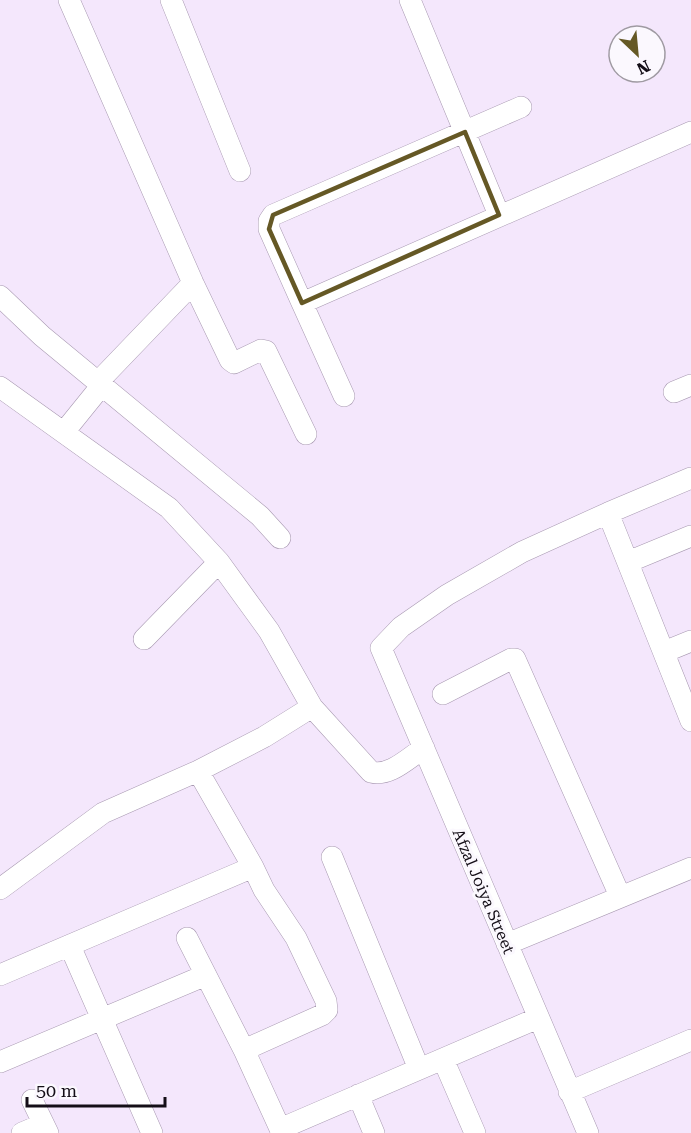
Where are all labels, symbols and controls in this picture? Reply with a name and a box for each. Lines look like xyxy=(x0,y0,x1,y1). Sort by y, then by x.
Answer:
north arrow xyxy=(607,24,667,84)
text: N xyxy=(634,56,653,78)
street label: Afzal Joiya Street xyxy=(449,826,518,957)
scale bar xyxy=(27,1070,165,1108)
text: 50 m xyxy=(36,1080,77,1101)

